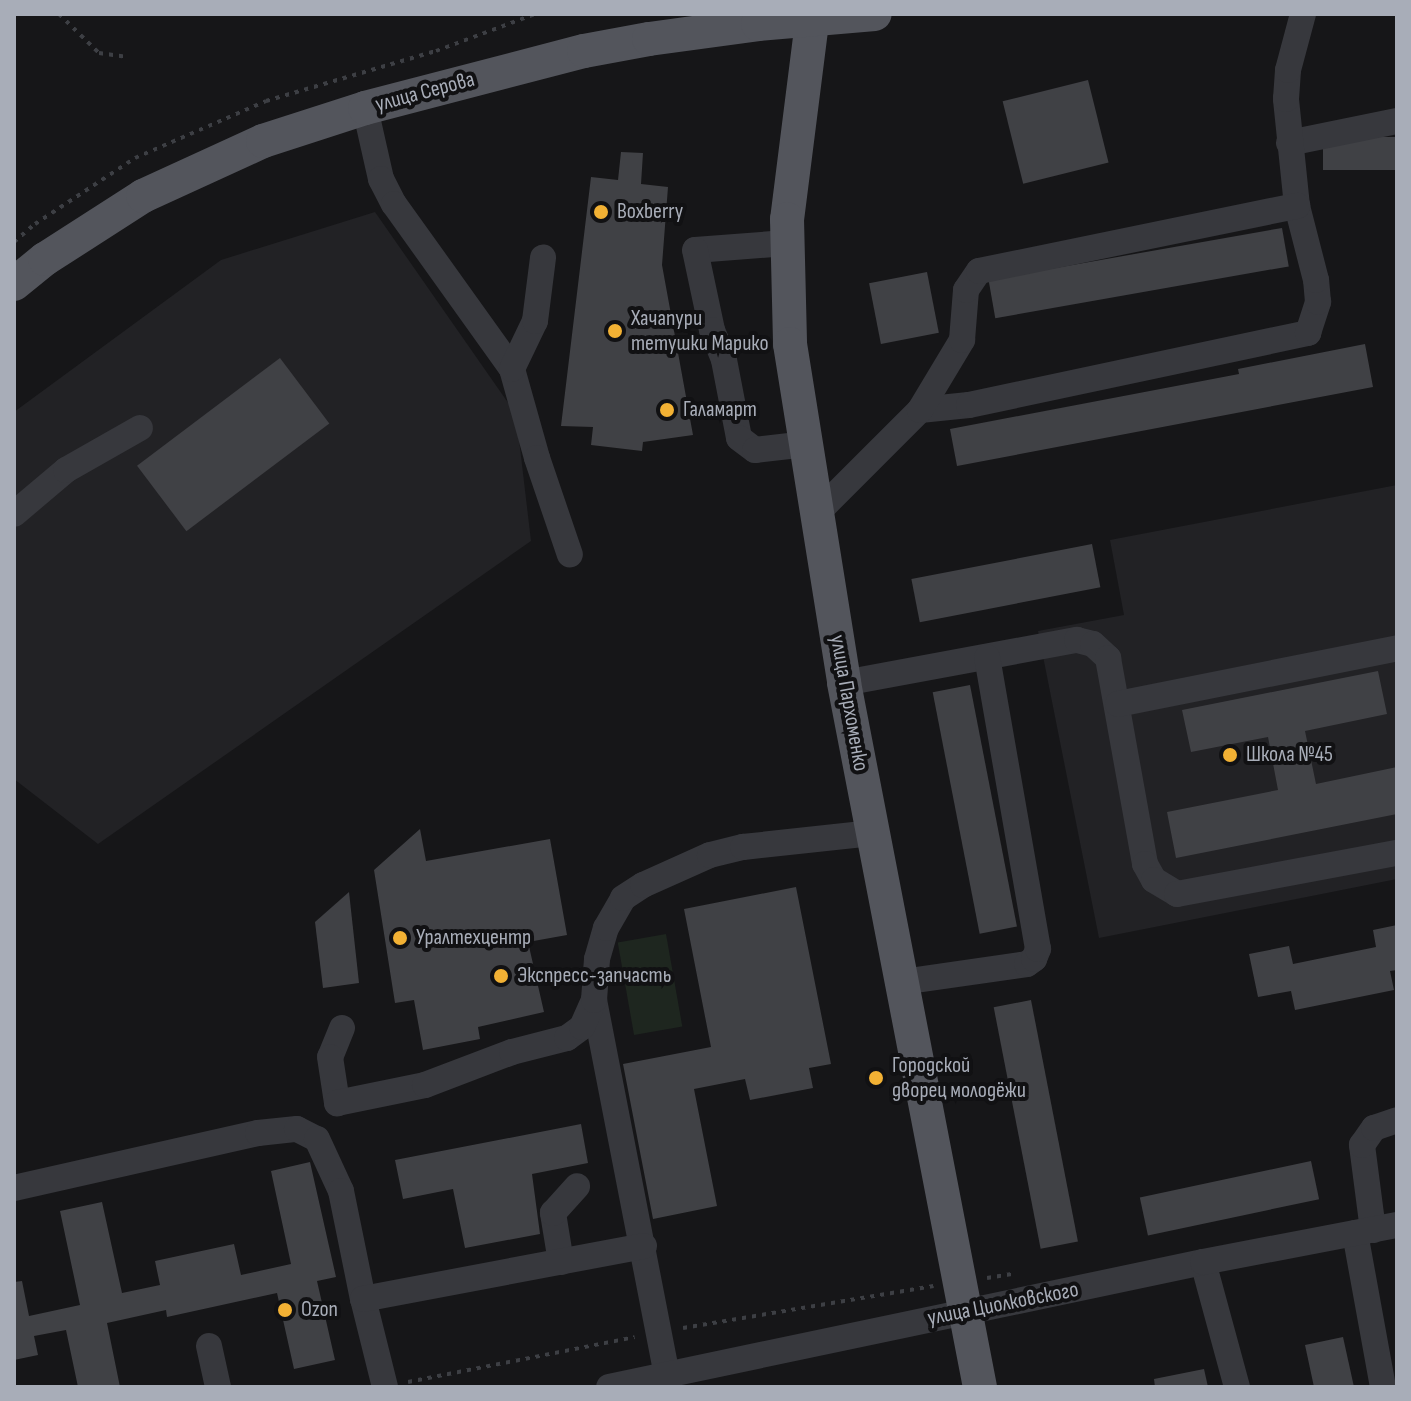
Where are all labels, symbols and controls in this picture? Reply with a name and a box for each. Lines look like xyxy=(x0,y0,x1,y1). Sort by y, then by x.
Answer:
street label: улица Серова xyxy=(373,66,477,118)
place label: Boxberry xyxy=(617,199,683,225)
marker: Boxberry xyxy=(592,203,610,221)
place label: Хачапури тетушки Марико xyxy=(631,305,769,356)
marker: Хачапури тетушки Марико xyxy=(606,322,624,340)
place label: Галамарт xyxy=(683,397,757,423)
marker: Галамарт xyxy=(658,401,676,419)
street label: улица Пархоменко xyxy=(824,633,874,773)
place label: Школа №45 xyxy=(1246,742,1333,768)
marker: Школа №45 xyxy=(1221,746,1239,764)
place label: Уралтехцентр xyxy=(416,925,531,951)
marker: Уралтехцентр xyxy=(391,929,409,947)
place label: Экспресс-запчасть xyxy=(517,963,671,989)
marker: Экспресс-запчасть xyxy=(492,967,510,985)
place label: Городской дворец молодёжи xyxy=(892,1052,1026,1104)
marker: Городской дворец молодёжи xyxy=(867,1069,885,1087)
street label: улица Циолковского xyxy=(925,1276,1081,1332)
place label: Ozon xyxy=(301,1297,338,1323)
marker: Ozon xyxy=(276,1301,294,1319)

